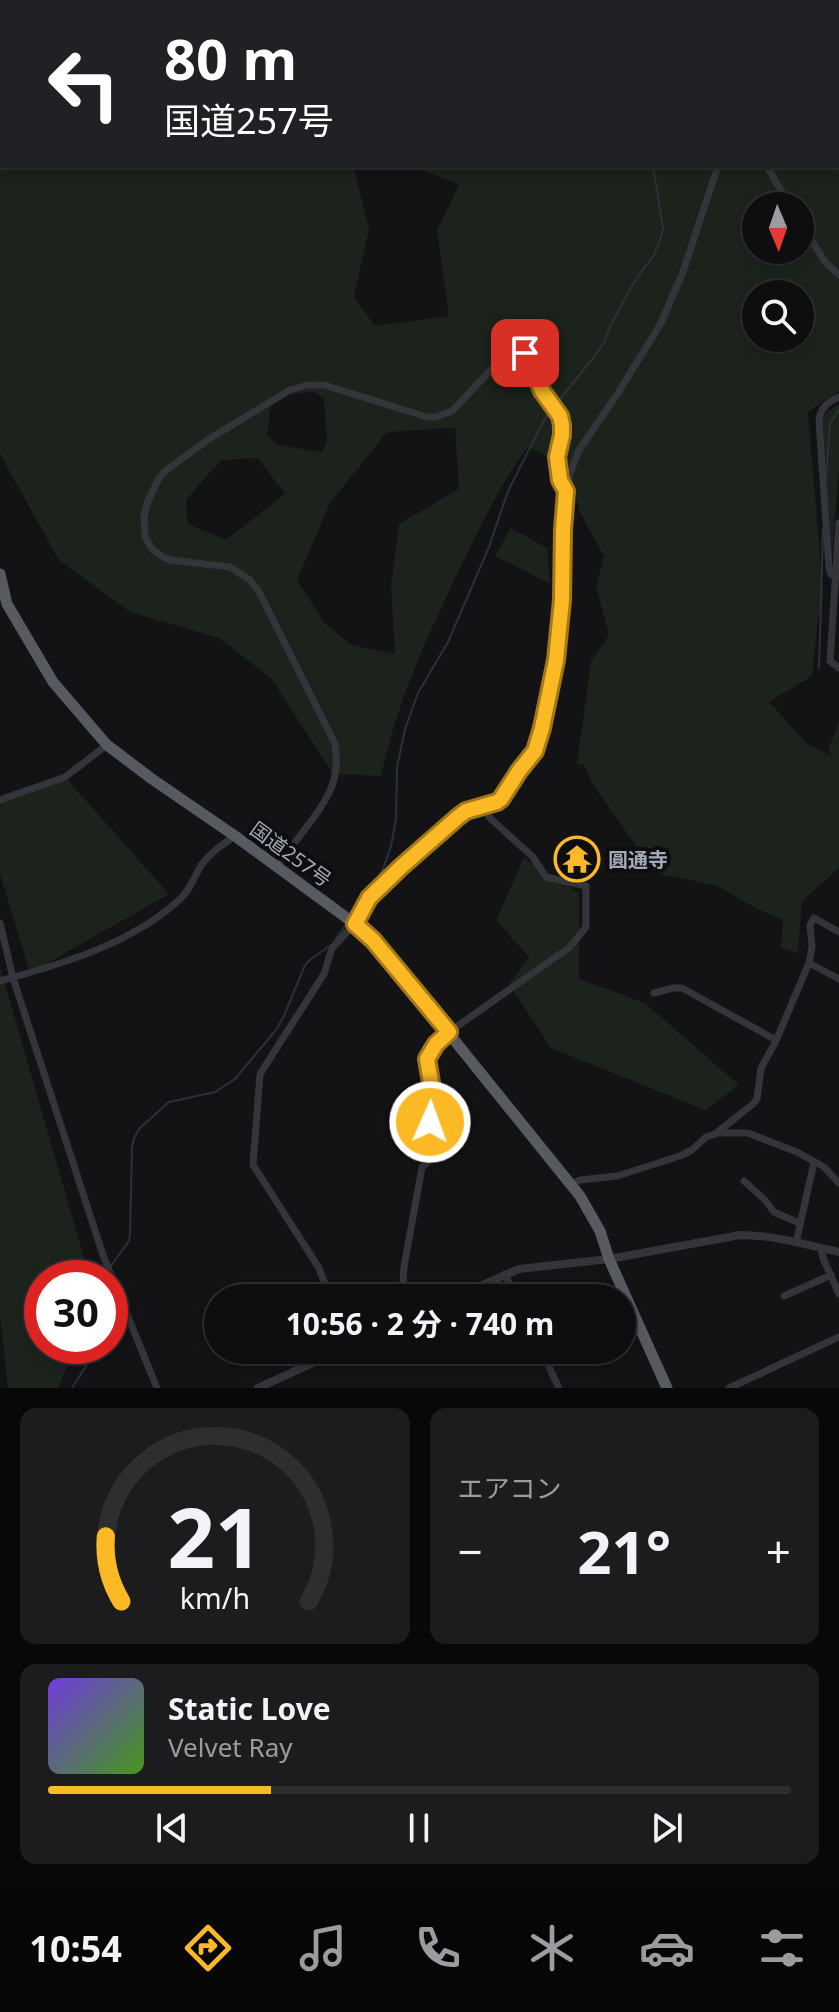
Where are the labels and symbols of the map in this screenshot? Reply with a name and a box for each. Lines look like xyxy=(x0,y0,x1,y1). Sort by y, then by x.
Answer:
north arrow xyxy=(742,192,814,264)
pin xyxy=(491,319,559,387)
street label: 国道257号 xyxy=(245,815,337,893)
temple icon: 圓通寺 xyxy=(553,835,601,883)
place label: 圓通寺 xyxy=(608,846,668,873)
position arrow xyxy=(388,1080,472,1164)
speed limit sign: 30 xyxy=(24,1260,128,1364)

